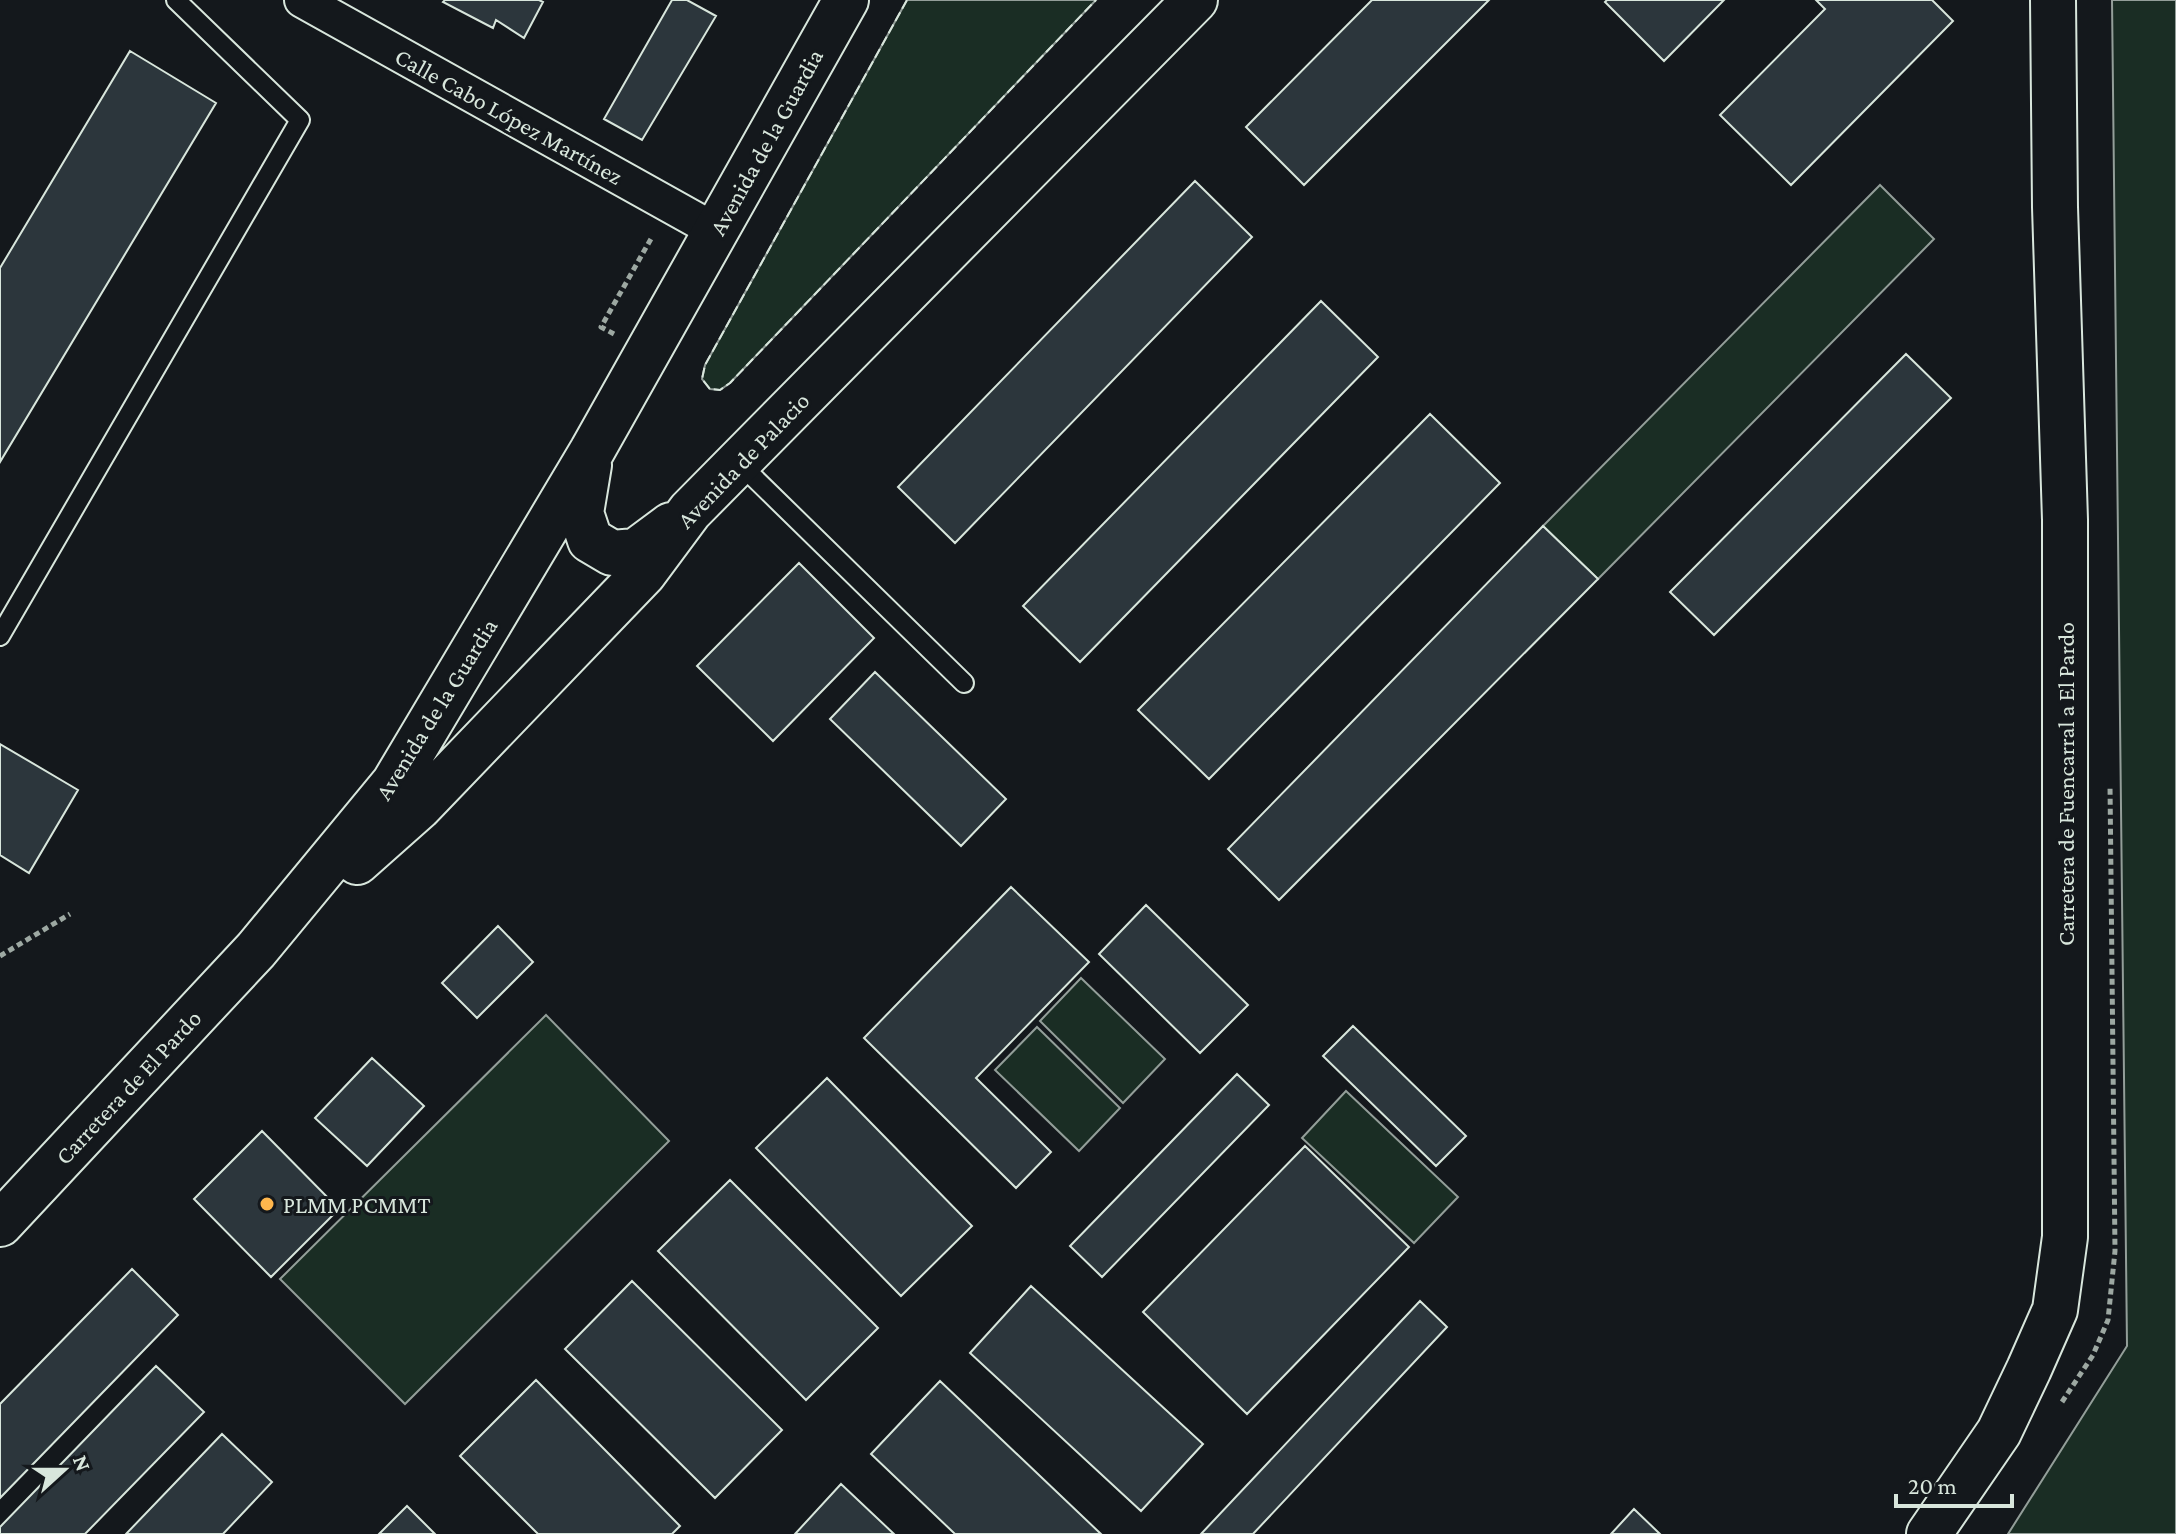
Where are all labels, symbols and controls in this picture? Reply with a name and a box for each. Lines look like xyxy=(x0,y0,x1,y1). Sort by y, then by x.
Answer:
street label: Calle Cabo López Martínez xyxy=(391,42,627,190)
street label: Avenida de la Guardia xyxy=(704,44,828,240)
street label: Avenida de Palacio xyxy=(671,387,815,533)
street label: Avenida de la Guardia xyxy=(369,613,503,805)
street label: Carretera de Fuencarral a El Pardo xyxy=(2052,622,2079,946)
street label: Carretera de El Pardo xyxy=(50,1004,206,1170)
place label: PLMM PCMMT xyxy=(283,1191,430,1218)
marker: PLMM PCMMT xyxy=(258,1195,276,1213)
north arrow xyxy=(24,1430,104,1510)
text: N xyxy=(68,1452,97,1474)
scale bar xyxy=(1896,1458,2012,1508)
text: 20 m xyxy=(1908,1472,1957,1499)

